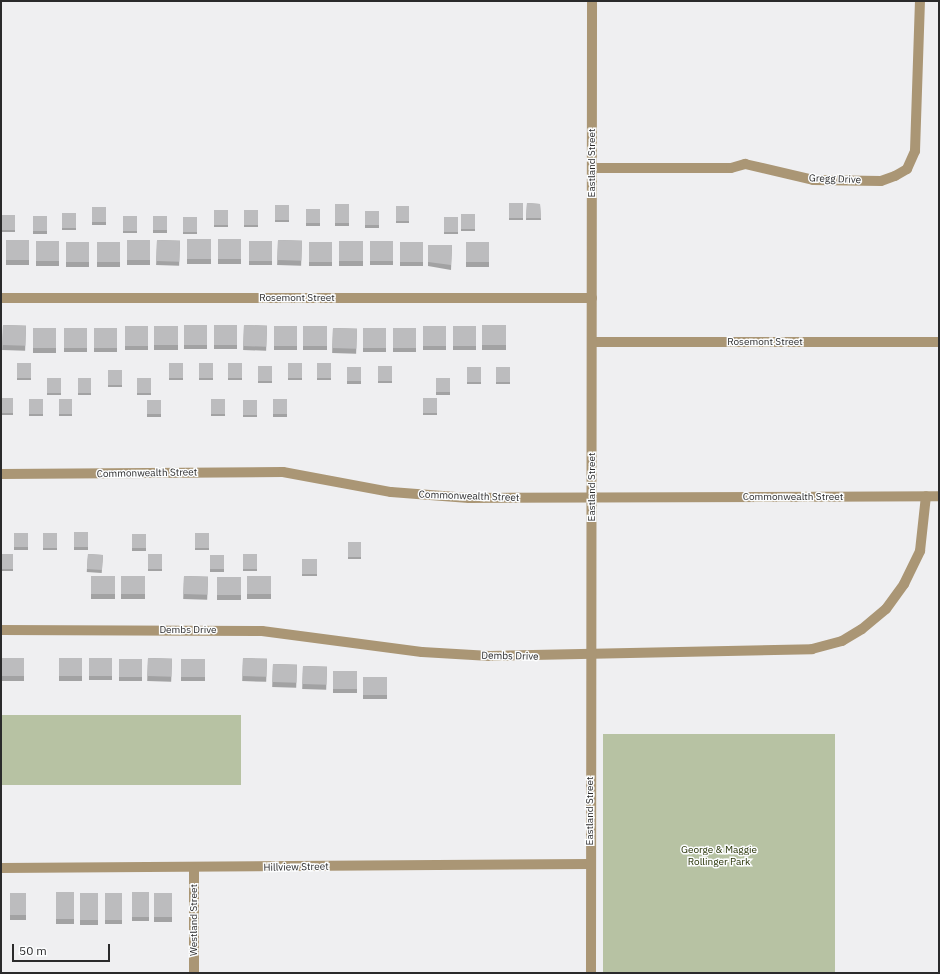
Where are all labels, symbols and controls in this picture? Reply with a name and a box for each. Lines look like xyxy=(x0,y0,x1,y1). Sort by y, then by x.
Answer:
street label: Eastland Street xyxy=(586,129,598,197)
street label: Gregg Drive xyxy=(809,172,861,186)
street label: Rosemont Street xyxy=(259,292,335,304)
street label: Rosemont Street xyxy=(727,336,803,348)
street label: Eastland Street xyxy=(586,453,598,521)
street label: Commonwealth Street xyxy=(97,466,197,480)
street label: Commonwealth Street xyxy=(419,488,519,504)
street label: Commonwealth Street xyxy=(743,491,843,503)
street label: Dembs Drive xyxy=(159,624,217,636)
street label: Dembs Drive xyxy=(481,650,539,662)
street label: Eastland Street xyxy=(584,777,596,845)
park label: George & Maggie Rollinger Park xyxy=(681,843,757,866)
street label: Hillview Street xyxy=(263,860,329,874)
street label: Westland Street xyxy=(188,884,200,956)
scale bar xyxy=(14,936,112,962)
text: 50 m xyxy=(19,943,47,958)

